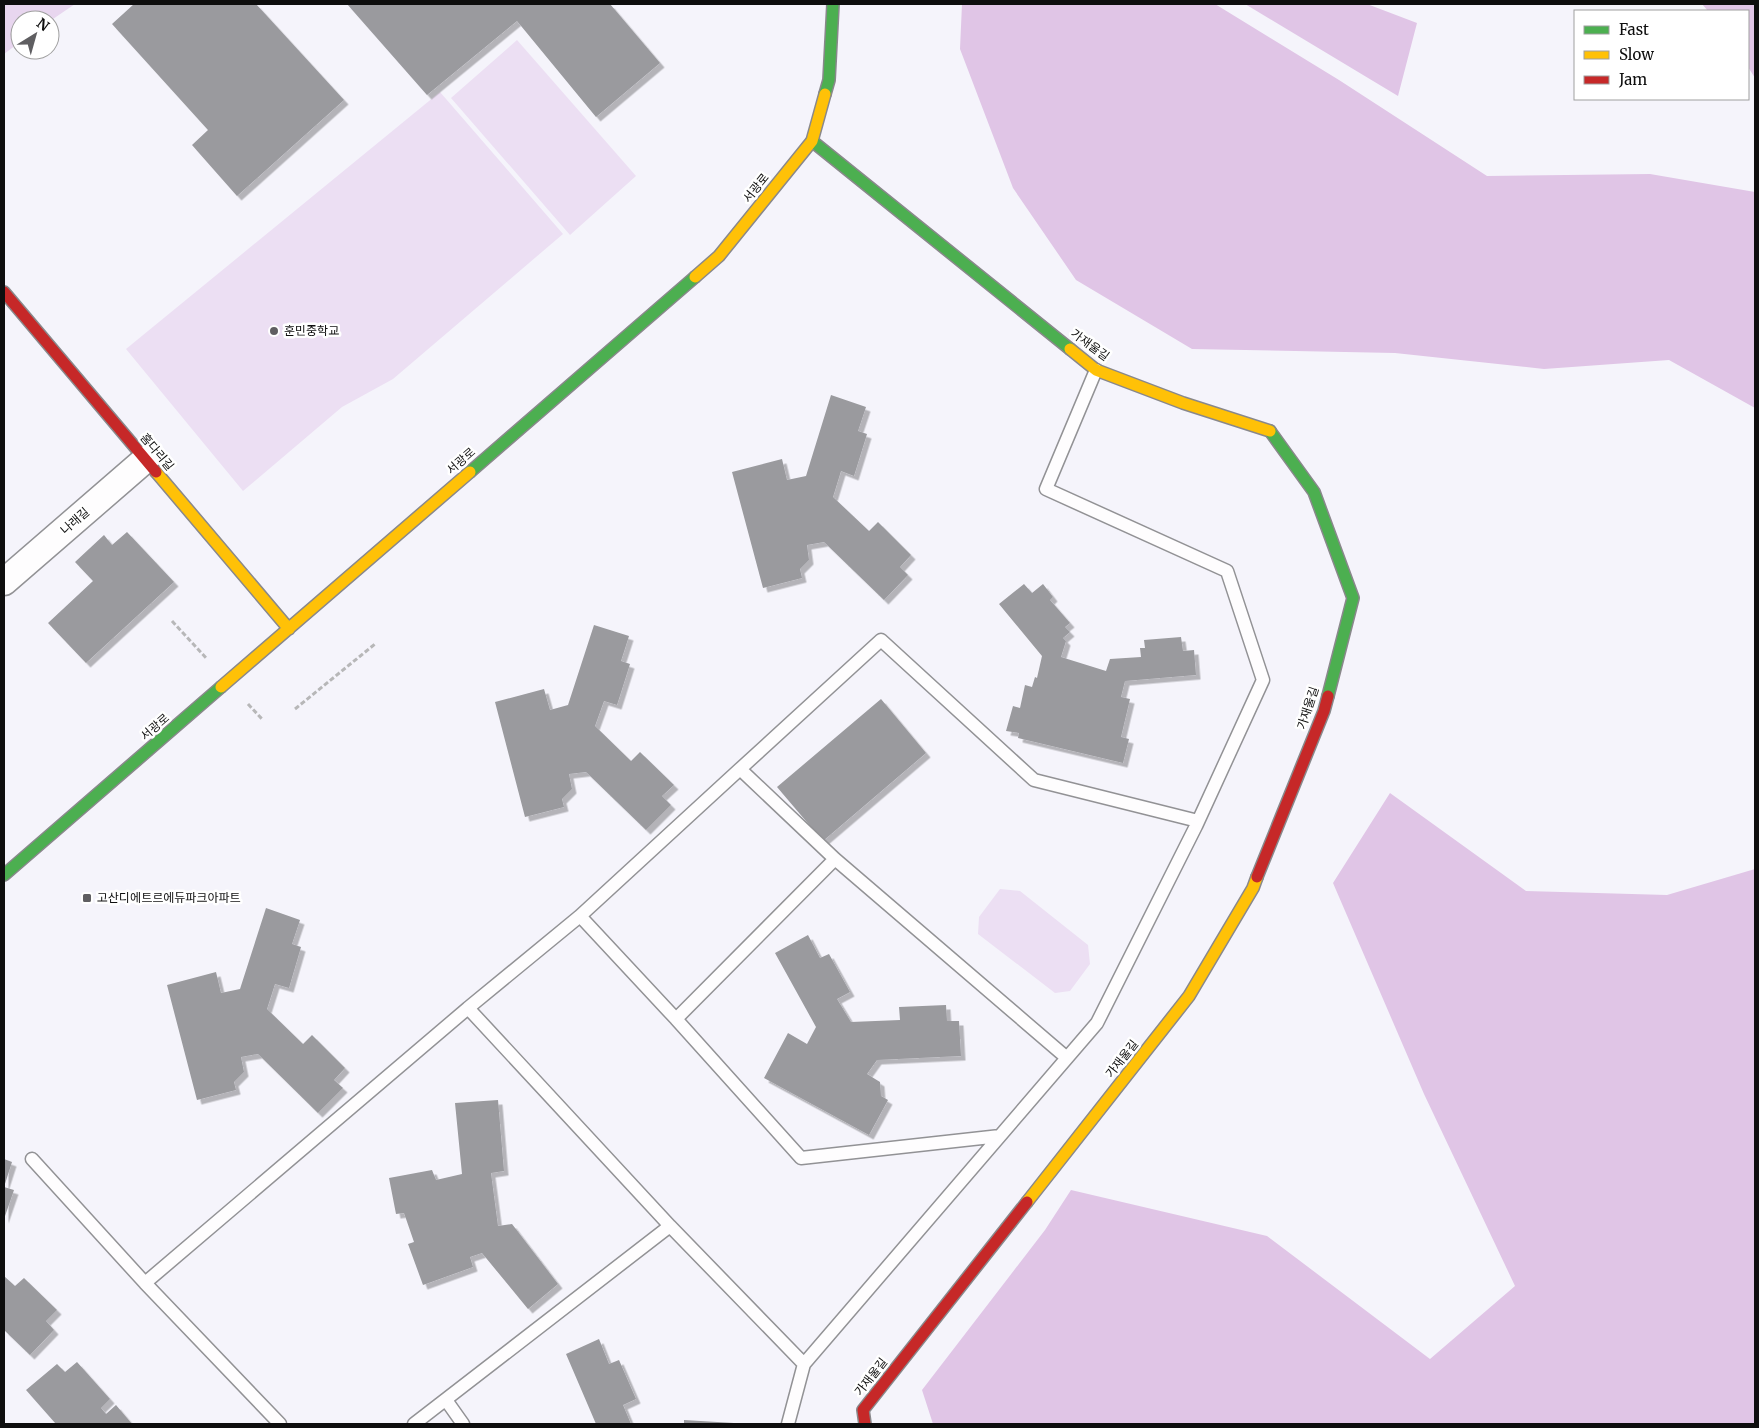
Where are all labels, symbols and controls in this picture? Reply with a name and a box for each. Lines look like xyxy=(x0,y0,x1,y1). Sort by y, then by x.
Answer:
north arrow xyxy=(10,10,60,60)
legend xyxy=(1574,10,1749,100)
text: N xyxy=(33,14,53,35)
text: Fast xyxy=(1619,20,1649,39)
text: Slow xyxy=(1619,45,1654,64)
text: Jam xyxy=(1618,70,1647,89)
street label: 서광로 xyxy=(739,170,772,205)
place label: 훈민중학교 xyxy=(284,323,339,338)
marker: 훈민중학교 xyxy=(268,325,280,337)
street label: 가재울길 xyxy=(1068,326,1113,364)
street label: 홈다리길 xyxy=(137,430,177,473)
street label: 서광로 xyxy=(443,444,478,477)
street label: 나래길 xyxy=(57,504,92,537)
street label: 가재울길 xyxy=(1294,685,1321,731)
street label: 서광로 xyxy=(137,710,172,743)
place label: 고산디에트르에듀파크아파트 xyxy=(97,890,241,905)
marker: 고산디에트르에듀파크아파트 xyxy=(81,892,93,904)
street label: 가재울길 xyxy=(1102,1037,1141,1081)
street label: 가재울길 xyxy=(851,1355,890,1399)

